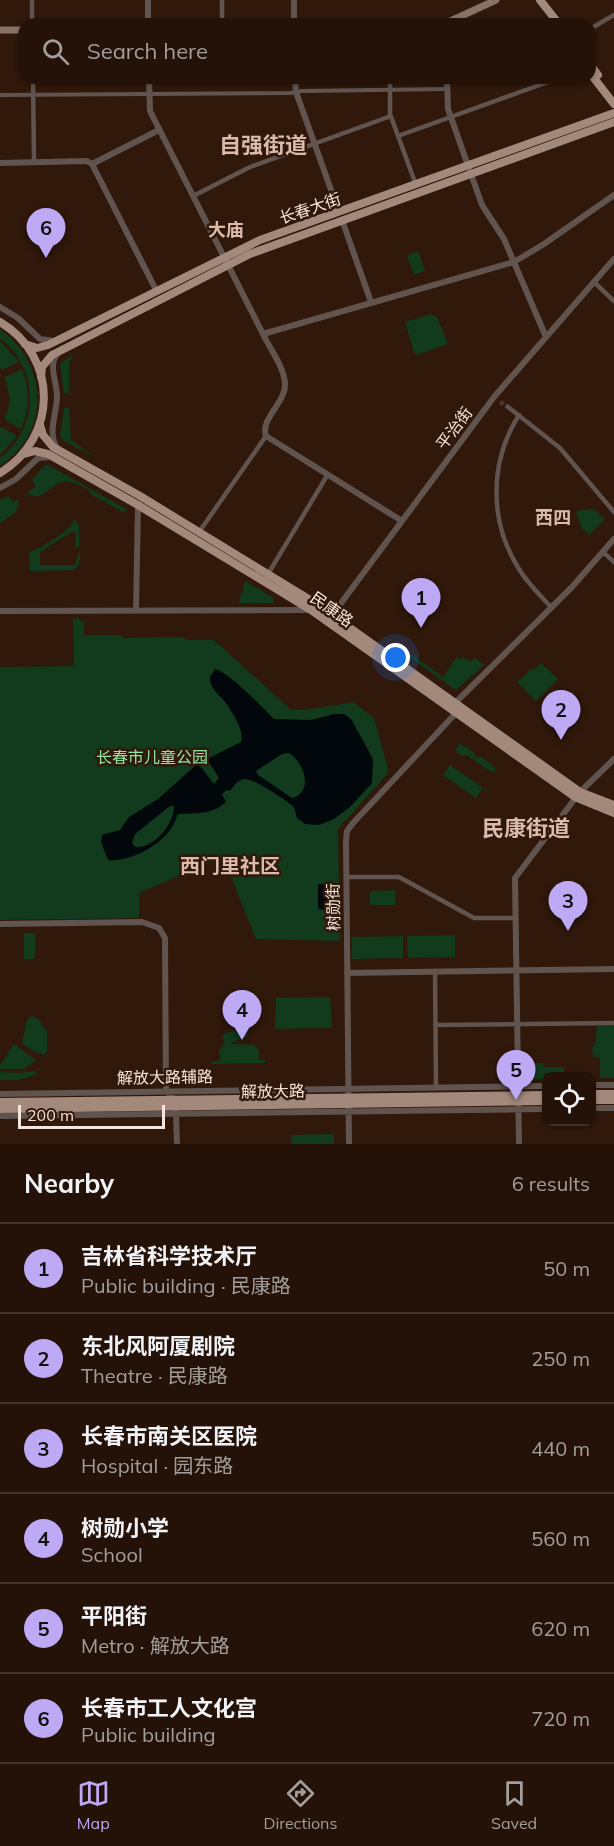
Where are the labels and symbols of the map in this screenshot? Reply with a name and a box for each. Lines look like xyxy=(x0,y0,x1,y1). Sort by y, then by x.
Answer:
district label: 自强街道 xyxy=(219,131,307,159)
street label: 长春大街 xyxy=(276,188,344,228)
pin: 6 xyxy=(26,208,66,258)
district label: 大庙 xyxy=(208,218,244,241)
street label: 平治街 xyxy=(432,403,476,453)
district label: 西四 xyxy=(535,506,571,529)
pin: 1 xyxy=(402,578,440,628)
street label: 民康路 xyxy=(307,587,357,631)
your location xyxy=(381,643,410,672)
pin: 2 xyxy=(542,690,580,740)
park label: 长春市儿童公园 xyxy=(96,747,208,767)
district label: 民康街道 xyxy=(482,814,570,842)
district label: 西门里社区 xyxy=(180,853,280,878)
pin: 3 xyxy=(548,882,588,931)
street label: 树勋街 xyxy=(323,883,343,931)
pin: 4 xyxy=(222,990,262,1040)
pin: 5 xyxy=(496,1050,536,1100)
street label: 解放大路辅路 xyxy=(117,1066,213,1088)
street label: 解放大路 xyxy=(241,1080,305,1102)
scale bar xyxy=(18,1102,165,1130)

